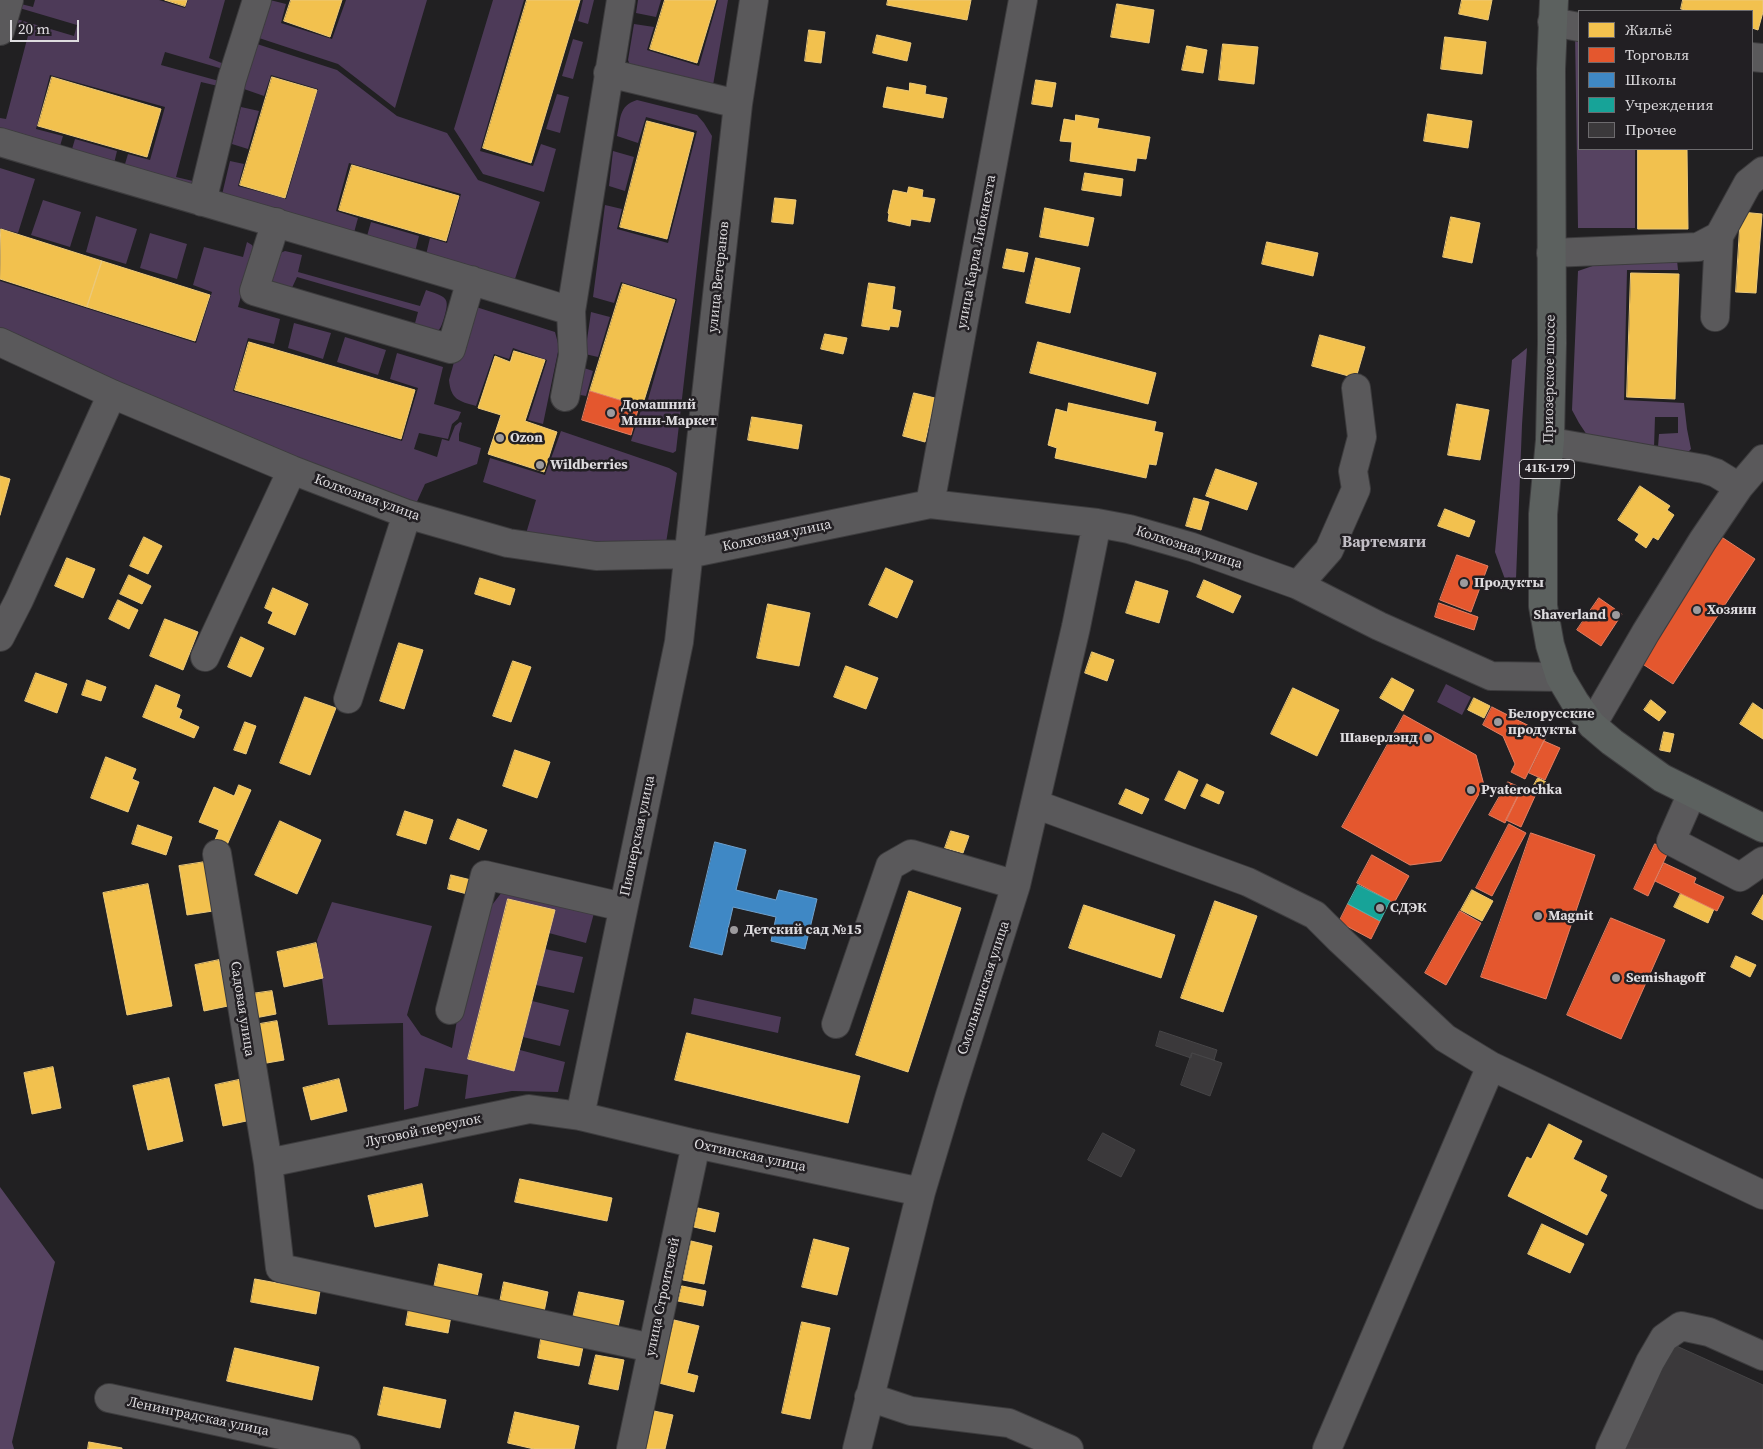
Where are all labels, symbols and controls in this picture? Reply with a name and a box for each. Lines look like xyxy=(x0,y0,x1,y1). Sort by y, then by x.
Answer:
scale bar xyxy=(12,10,81,42)
legend xyxy=(1578,10,1753,150)
text: 20 m xyxy=(18,18,50,39)
text: Жильё xyxy=(1625,19,1672,40)
text: Торговля xyxy=(1625,44,1689,65)
text: Школы xyxy=(1625,69,1676,90)
text: Учреждения xyxy=(1625,94,1713,115)
text: Прочее xyxy=(1625,119,1676,140)
street label: улица Карла Либкнехта xyxy=(954,174,1000,330)
street label: улица Ветеранов xyxy=(705,220,733,334)
street label: Приозерское шоссе xyxy=(1540,314,1560,444)
place label: Домашний Мини-Маркет xyxy=(621,397,717,430)
marker: Домашний Мини-Маркет xyxy=(605,407,617,419)
place label: Ozon xyxy=(510,430,543,446)
marker: Ozon xyxy=(494,432,506,444)
place label: Wildberries xyxy=(550,457,628,473)
marker: Wildberries xyxy=(534,459,546,471)
road number: 41К-179 xyxy=(1520,459,1574,478)
street label: Колхозная улица xyxy=(312,471,422,525)
street label: Колхозная улица xyxy=(721,516,833,556)
street label: Колхозная улица xyxy=(1134,523,1244,573)
district label: Вартемяги xyxy=(1342,533,1426,553)
place label: Продукты xyxy=(1474,575,1544,591)
marker: Продукты xyxy=(1458,577,1470,589)
place label: Хозяин xyxy=(1707,602,1756,618)
marker: Хозяин xyxy=(1691,604,1703,616)
place label: Shaverland xyxy=(1534,607,1606,623)
marker: Shaverland xyxy=(1610,609,1622,621)
place label: Белорусские продукты xyxy=(1508,706,1594,739)
marker: Белорусские продукты xyxy=(1492,716,1504,728)
place label: Шаверлэнд xyxy=(1340,730,1418,746)
marker: Шаверлэнд xyxy=(1422,732,1434,744)
street label: Пионерская улица xyxy=(617,774,659,898)
place label: Pyaterochka xyxy=(1481,782,1562,798)
marker: Pyaterochka xyxy=(1465,784,1477,796)
place label: СДЭК xyxy=(1390,900,1427,916)
marker: СДЭК xyxy=(1374,902,1386,914)
place label: Magnit xyxy=(1548,908,1593,924)
marker: Magnit xyxy=(1532,910,1544,922)
street label: Смольнинская улица xyxy=(954,919,1014,1057)
place label: Детский сад №15 xyxy=(744,922,862,938)
marker: Детский сад №15 xyxy=(728,924,740,936)
street label: Садовая улица xyxy=(226,960,258,1058)
place label: Semishagoff xyxy=(1626,970,1705,986)
marker: Semishagoff xyxy=(1610,972,1622,984)
street label: Луговой переулок xyxy=(363,1110,483,1152)
street label: Охтинская улица xyxy=(693,1136,807,1176)
street label: улица Строителей xyxy=(642,1236,684,1358)
street label: Ленинградская улица xyxy=(126,1394,270,1440)

